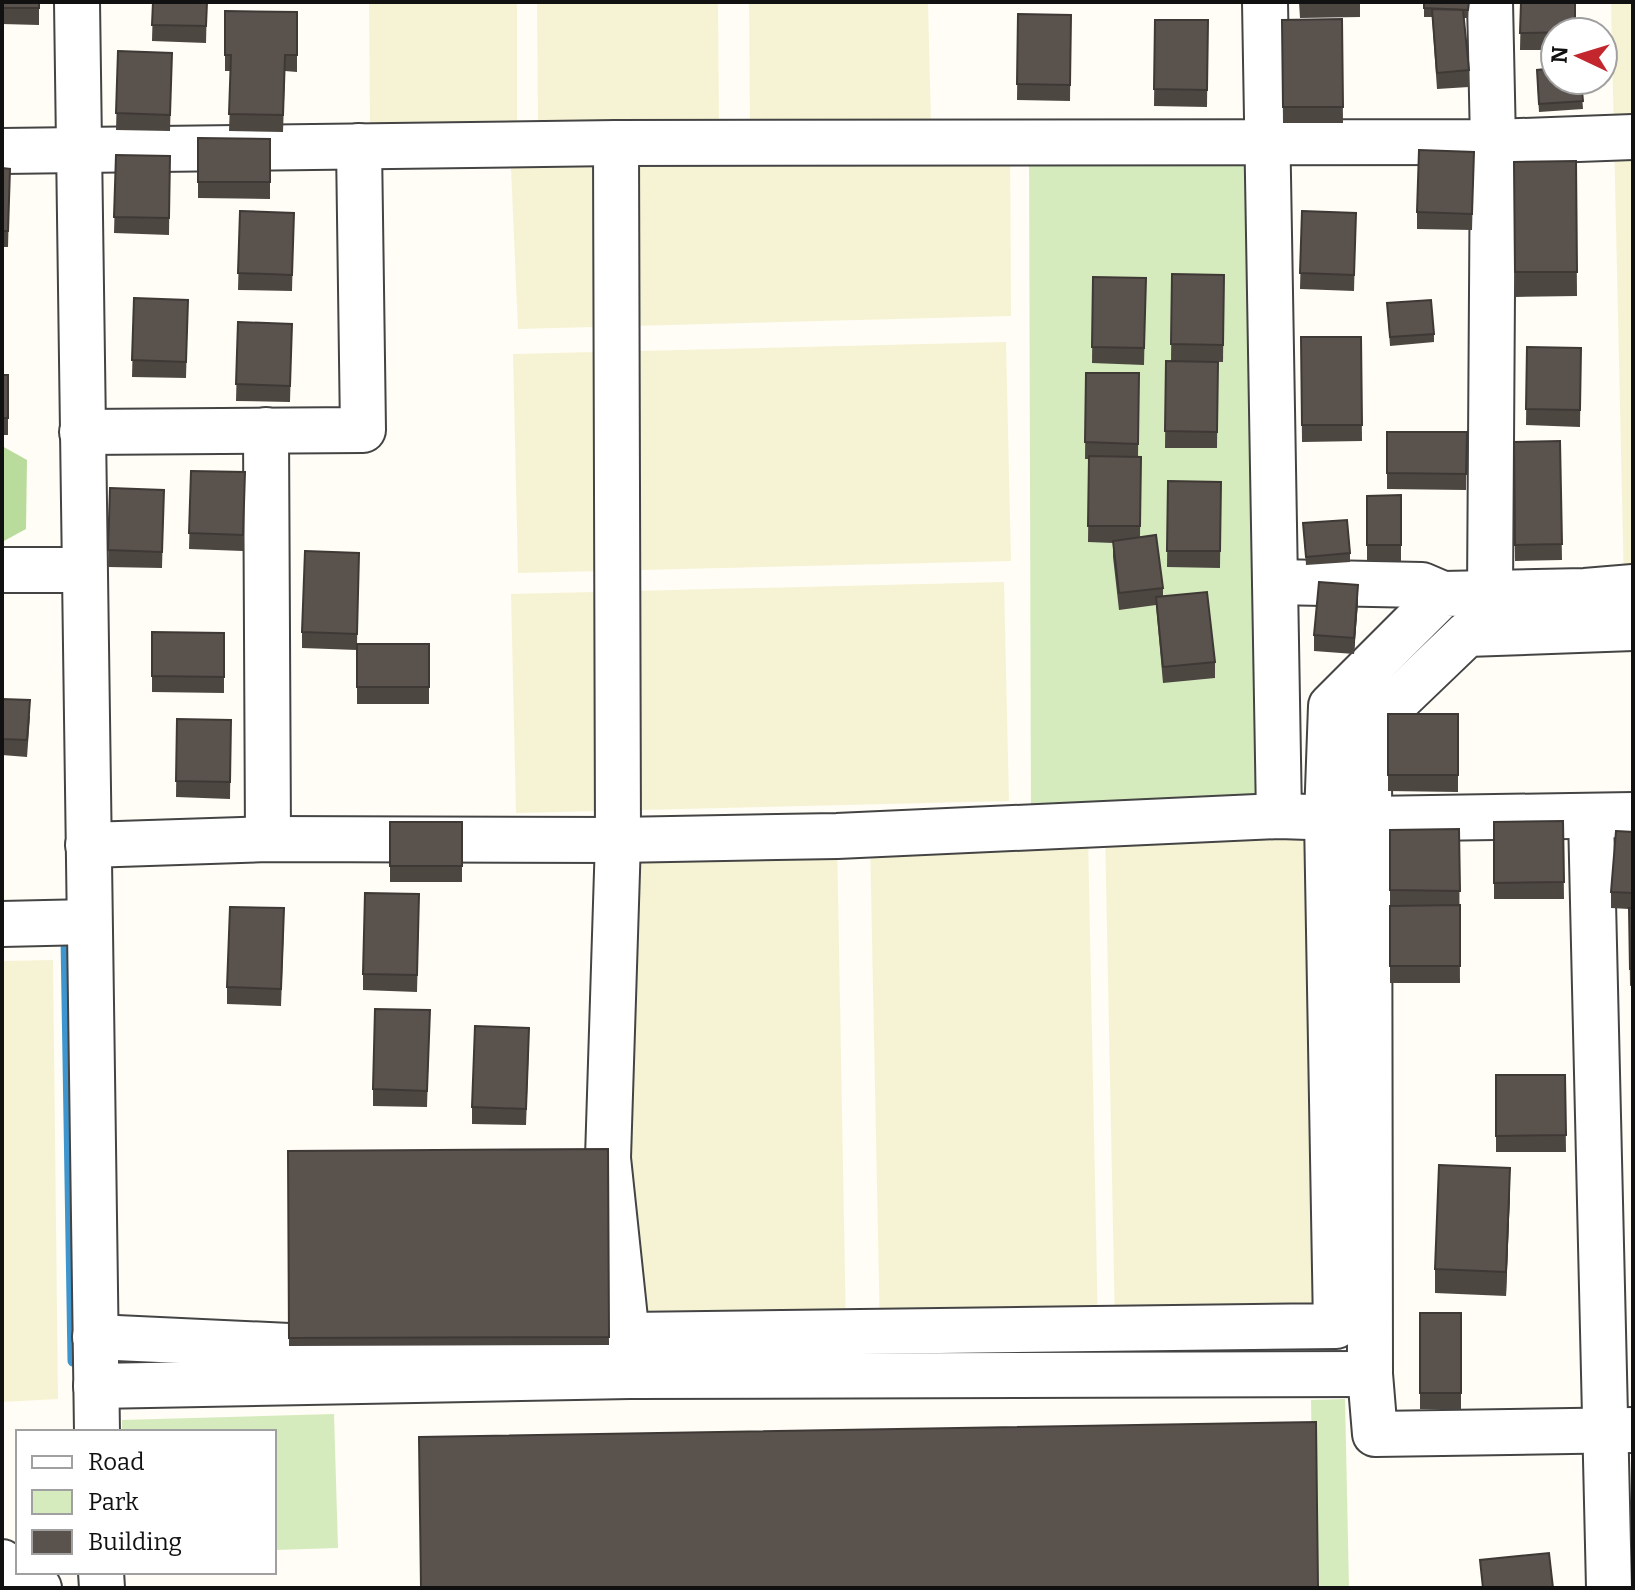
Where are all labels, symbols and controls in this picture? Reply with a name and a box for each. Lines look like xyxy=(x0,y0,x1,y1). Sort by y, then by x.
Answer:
north arrow xyxy=(1539,16,1619,96)
text: N xyxy=(1545,45,1574,64)
legend xyxy=(16,1430,276,1574)
text: Road xyxy=(88,1448,144,1476)
text: Park xyxy=(88,1488,139,1516)
text: Building xyxy=(88,1528,182,1556)

